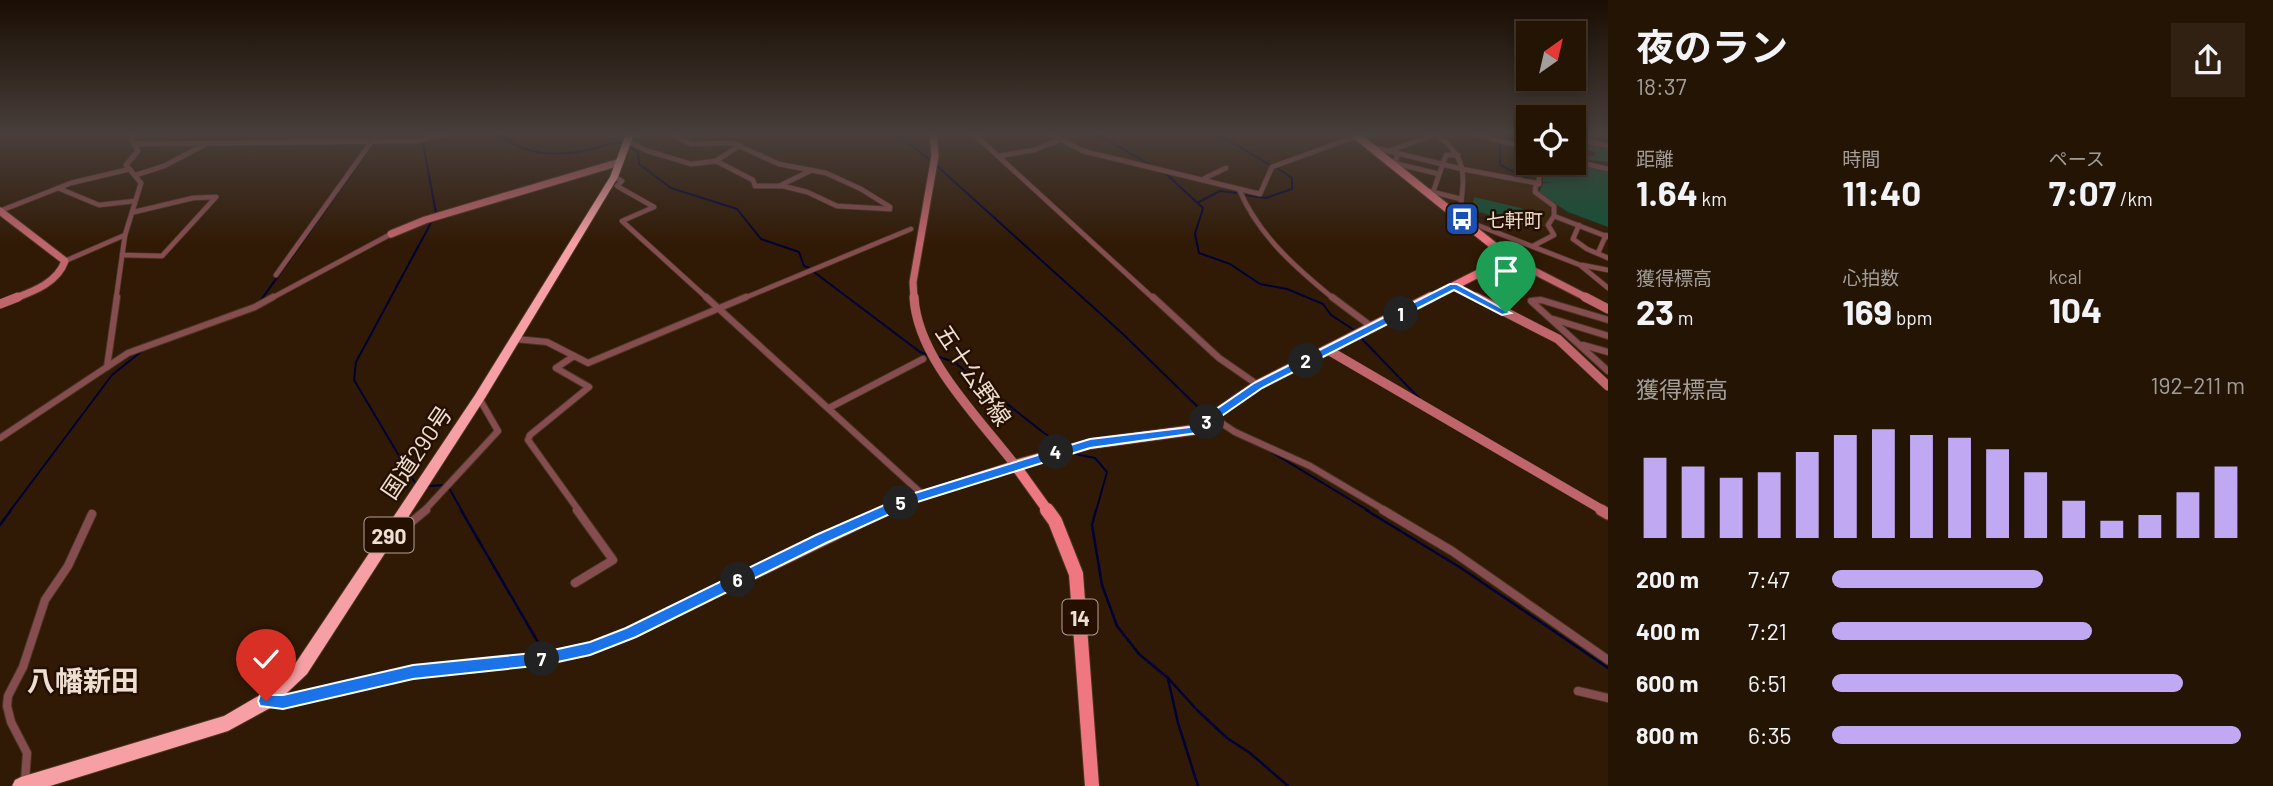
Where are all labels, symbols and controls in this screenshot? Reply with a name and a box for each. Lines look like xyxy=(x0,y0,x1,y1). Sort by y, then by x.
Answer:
north arrow xyxy=(1516,21,1586,91)
map controls xyxy=(1516,21,1586,175)
text: 夜のラン xyxy=(1636,23,1788,69)
button: share xyxy=(2171,23,2245,97)
text: 18:37 xyxy=(1636,72,1687,100)
button: locate xyxy=(1516,105,1586,175)
text: 距離 xyxy=(1636,147,1674,170)
text: 時間 xyxy=(1842,147,1880,170)
text: ペース xyxy=(2049,147,2105,170)
text: 1.64 xyxy=(1636,171,1698,213)
text: 11:40 xyxy=(1842,171,1921,213)
text: 7:07 xyxy=(2049,171,2116,213)
text: km xyxy=(1698,187,1727,210)
text: /km xyxy=(2116,187,2153,210)
bus stop icon: 七軒町 xyxy=(1443,200,1481,238)
place label: 七軒町 xyxy=(1486,208,1543,231)
pin xyxy=(1476,241,1536,313)
icon: arrive xyxy=(1487,252,1525,290)
text: kcal xyxy=(2049,265,2082,288)
text: 獲得標高 xyxy=(1636,266,1712,289)
text: 心拍数 xyxy=(1842,266,1899,289)
text: 104 xyxy=(2049,288,2102,330)
text: 23 xyxy=(1636,290,1674,332)
text: 169 xyxy=(1842,290,1892,332)
pin: 1 xyxy=(1384,296,1418,332)
text: 1 xyxy=(1397,302,1404,325)
text: m xyxy=(1674,306,1694,329)
text: bpm xyxy=(1892,306,1933,329)
street label: 五十公野線 xyxy=(930,320,1018,430)
pin: 2 xyxy=(1288,344,1324,378)
text: 2 xyxy=(1300,349,1311,372)
text: 192–211 m xyxy=(2150,371,2245,399)
text: 獲得標高 xyxy=(1636,375,1728,403)
street label: 国道290号 xyxy=(375,400,457,504)
pin: 3 xyxy=(1190,404,1224,440)
text: 3 xyxy=(1201,410,1212,433)
pin: 4 xyxy=(1038,434,1074,470)
text: 4 xyxy=(1050,440,1061,463)
pin: 5 xyxy=(884,486,918,520)
text: 5 xyxy=(895,491,906,514)
road number: 290 xyxy=(364,518,414,552)
pin: 6 xyxy=(720,562,756,598)
text: 200 m xyxy=(1636,565,1699,593)
text: 7:47 xyxy=(1748,565,1790,593)
text: 6 xyxy=(732,568,743,591)
road number: 14 xyxy=(1062,600,1098,634)
text: 400 m xyxy=(1636,617,1700,645)
text: 7:21 xyxy=(1748,617,1787,645)
pin xyxy=(236,629,296,701)
icon: check xyxy=(247,640,285,678)
pin: 7 xyxy=(524,642,560,676)
text: 7 xyxy=(537,647,546,670)
district label: 八幡新田 xyxy=(27,663,139,697)
text: 600 m xyxy=(1636,669,1698,697)
text: 6:51 xyxy=(1748,669,1787,697)
text: 800 m xyxy=(1636,721,1698,749)
text: 6:35 xyxy=(1748,721,1791,749)

